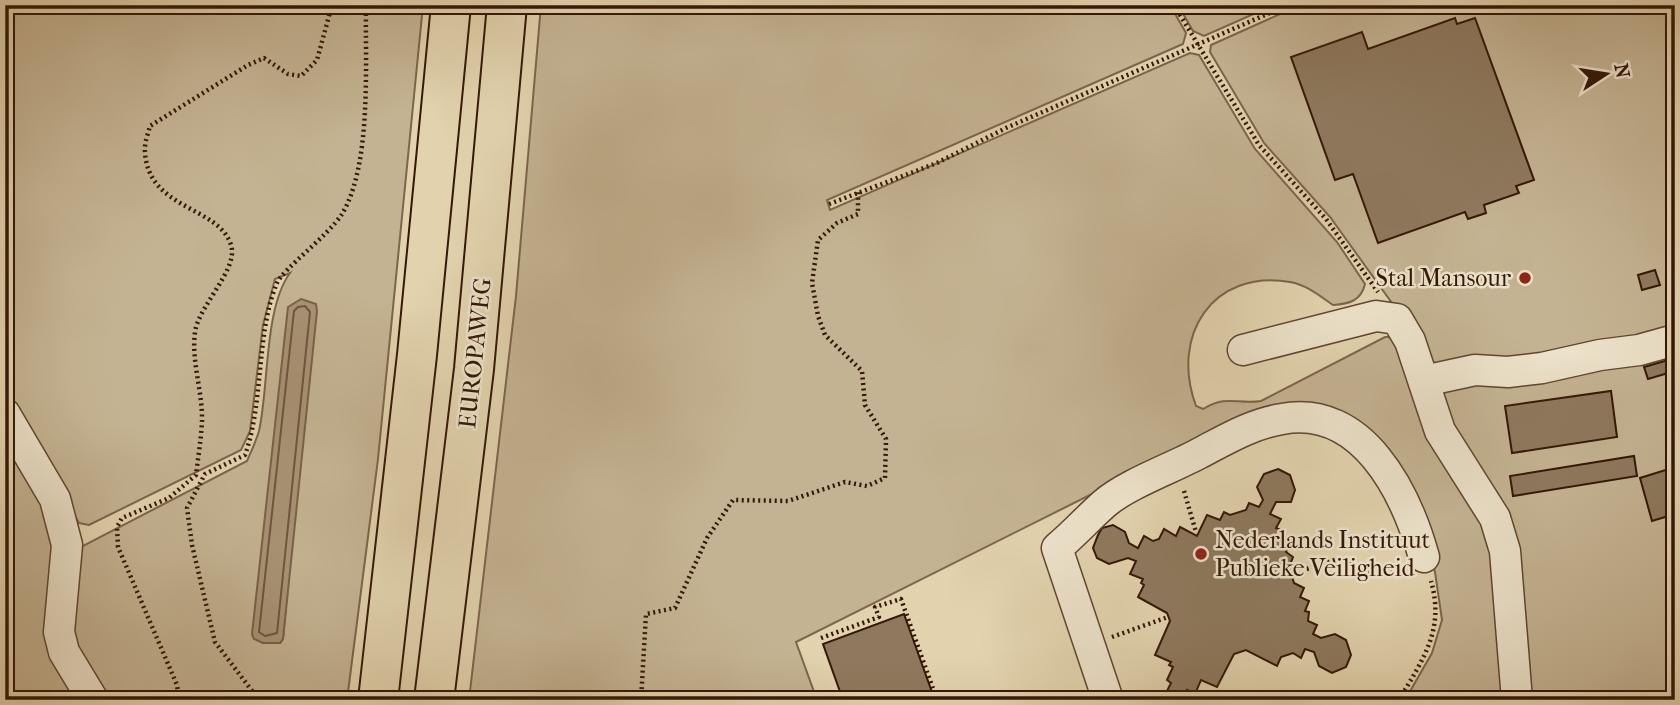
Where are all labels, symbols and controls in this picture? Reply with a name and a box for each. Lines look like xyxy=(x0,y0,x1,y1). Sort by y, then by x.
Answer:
north arrow xyxy=(1572,38,1642,108)
text: N xyxy=(1609,61,1634,81)
place label: Stal Mansour xyxy=(1376,264,1512,292)
marker: Stal Mansour xyxy=(1517,270,1533,286)
street label: EUROPAWEG xyxy=(453,276,497,430)
place label: Nederlands Instituut Publieke Veiligheid xyxy=(1215,526,1430,582)
marker: Nederlands Instituut Publieke Veiligheid xyxy=(1193,546,1209,562)

